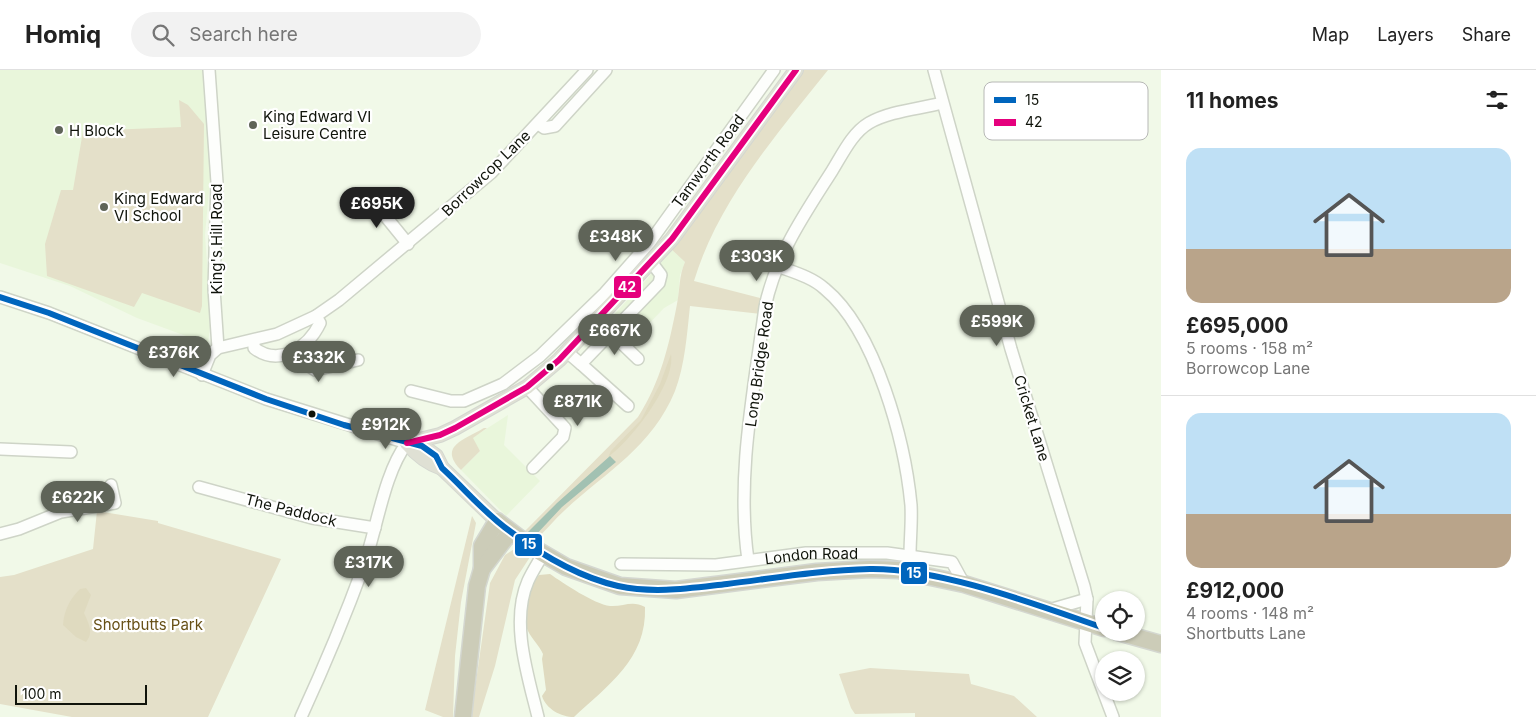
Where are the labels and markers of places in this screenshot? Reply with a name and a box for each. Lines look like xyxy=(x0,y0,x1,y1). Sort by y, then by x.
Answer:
place label: King Edward VI Leisure Centre xyxy=(263,107,371,143)
marker: King Edward VI Leisure Centre xyxy=(247,119,259,131)
place label: H Block xyxy=(69,121,124,140)
marker: H Block xyxy=(53,124,65,136)
pin: £695K xyxy=(342,186,412,229)
place label: King Edward VI School xyxy=(114,189,204,225)
marker: King Edward VI School xyxy=(98,201,110,213)
pin: £348K xyxy=(581,220,651,262)
pin: £303K xyxy=(722,240,792,282)
pin: £599K xyxy=(962,304,1032,347)
pin: £667K xyxy=(580,314,650,356)
pin: £376K xyxy=(139,336,209,378)
pin: £332K xyxy=(284,340,354,383)
unlabelled marker xyxy=(545,362,555,372)
pin: £871K xyxy=(543,384,613,427)
pin: £912K xyxy=(351,408,421,450)
unlabelled marker xyxy=(307,409,317,419)
pin: £622K xyxy=(43,480,113,523)
pin: £317K xyxy=(334,546,404,588)

